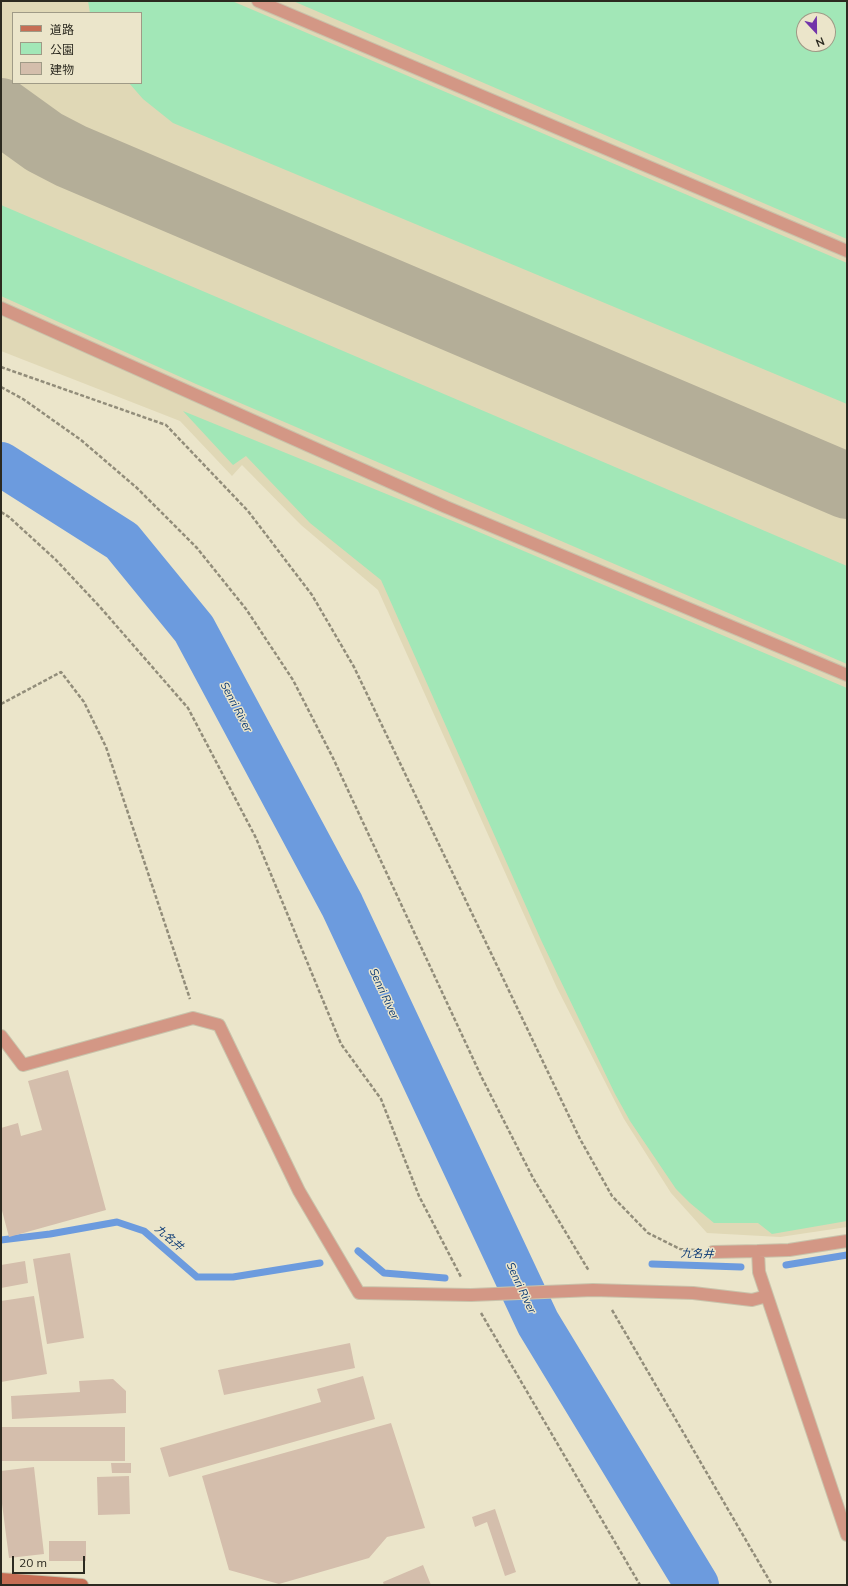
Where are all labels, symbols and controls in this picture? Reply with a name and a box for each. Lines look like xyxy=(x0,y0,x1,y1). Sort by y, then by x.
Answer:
legend xyxy=(12,12,142,84)
north arrow xyxy=(796,12,836,52)
text: 道路 xyxy=(50,22,74,37)
text: N xyxy=(814,34,827,50)
text: 公園 xyxy=(50,42,74,57)
text: 建物 xyxy=(50,62,74,77)
water label: Senri River xyxy=(217,680,255,734)
water label: Senri River xyxy=(366,966,402,1022)
water label: 九名井 xyxy=(152,1222,186,1254)
water label: 九名井 xyxy=(680,1247,714,1261)
water label: Senri River xyxy=(503,1260,539,1316)
scale bar xyxy=(14,1548,87,1574)
text: 20 m xyxy=(19,1555,47,1570)

